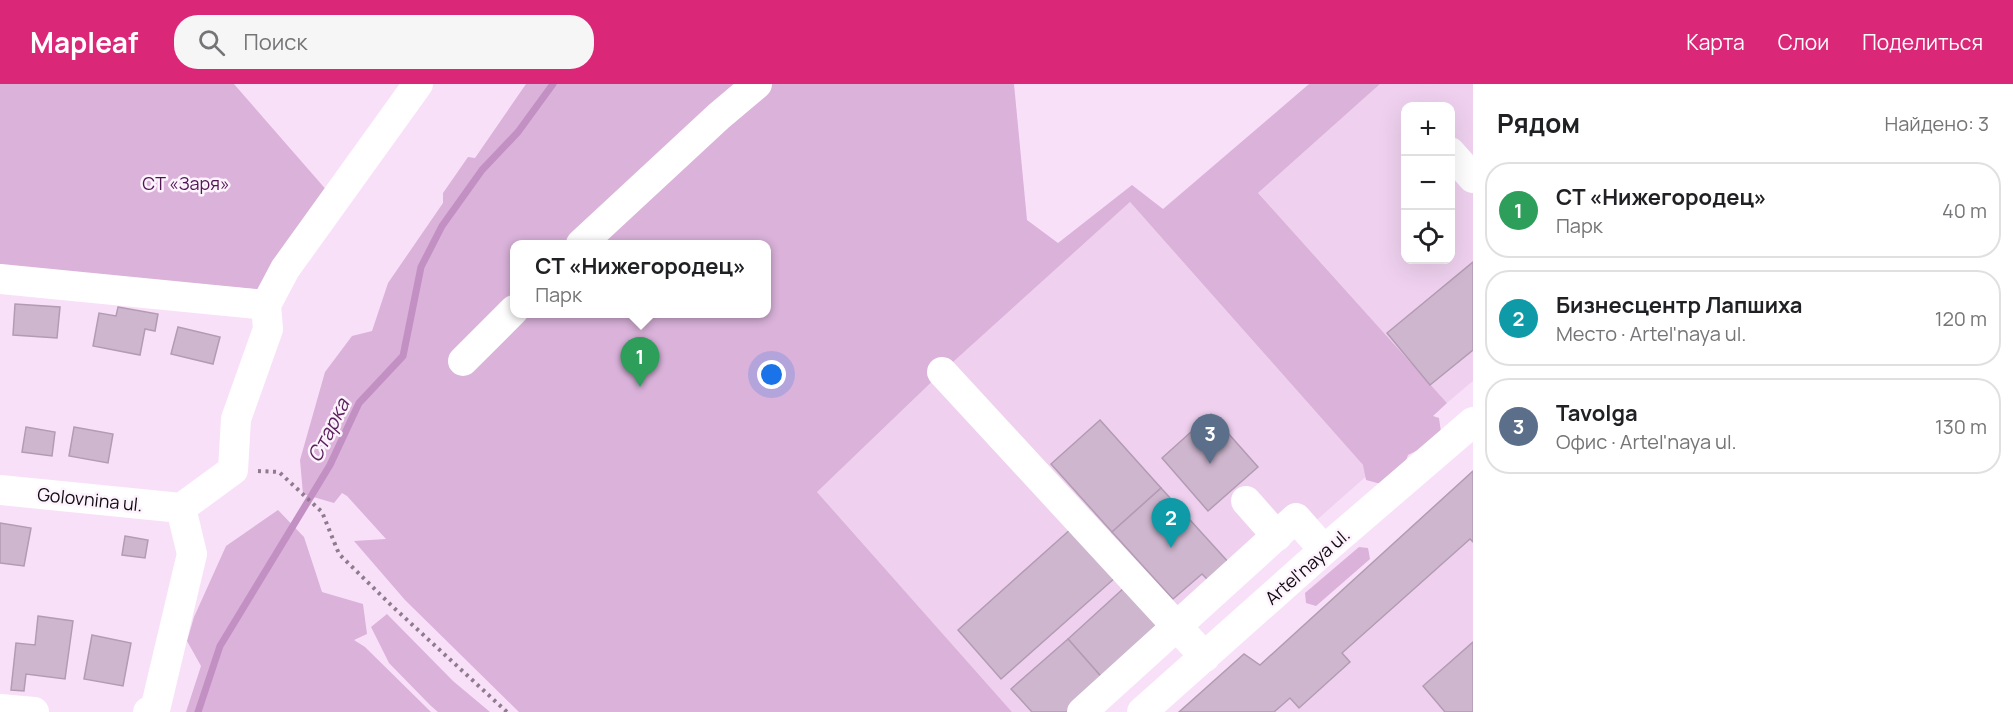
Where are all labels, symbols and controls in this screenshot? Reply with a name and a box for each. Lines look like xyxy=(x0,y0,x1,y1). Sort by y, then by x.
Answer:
search box xyxy=(174,15,594,69)
text: Mapleaf xyxy=(30,23,138,61)
icon: search xyxy=(195,26,228,59)
text: Поиск xyxy=(243,27,307,57)
text: Карта xyxy=(1686,28,1745,56)
text: Слои xyxy=(1778,28,1829,56)
text: Поделиться xyxy=(1862,28,1983,56)
map controls xyxy=(1401,102,1455,264)
button: + xyxy=(1401,102,1455,156)
text: Рядом xyxy=(1497,105,1580,141)
text: Найдено: 3 xyxy=(1884,110,1989,137)
button: − xyxy=(1401,156,1455,210)
park label: СТ «Заря» xyxy=(142,171,230,195)
text: СТ «Нижегородец» xyxy=(1556,182,1767,212)
text: 1 xyxy=(1514,197,1523,224)
text: 40 m xyxy=(1942,197,1987,224)
button: locate xyxy=(1401,210,1455,264)
text: Парк xyxy=(1556,212,1603,239)
popup xyxy=(510,240,771,318)
text: СТ «Нижегородец» xyxy=(535,251,746,281)
text: Парк xyxy=(535,281,582,308)
text: Бизнесцентр Лапшиха xyxy=(1556,290,1803,320)
text: 2 xyxy=(1513,305,1524,332)
text: 120 m xyxy=(1935,305,1987,332)
text: Место · Artel'naya ul. xyxy=(1556,320,1746,347)
pin: 1 xyxy=(620,338,660,387)
your location xyxy=(757,360,786,389)
water label: Старка xyxy=(301,393,356,466)
text: Tavolga xyxy=(1556,398,1638,428)
text: 3 xyxy=(1513,413,1524,440)
text: 130 m xyxy=(1935,413,1987,440)
pin: 3 xyxy=(1190,414,1230,464)
text: Офис · Artel'naya ul. xyxy=(1556,428,1737,455)
street label: Golovnina ul. xyxy=(36,482,144,516)
pin: 2 xyxy=(1152,498,1190,548)
street label: Artel'naya ul. xyxy=(1259,522,1355,610)

